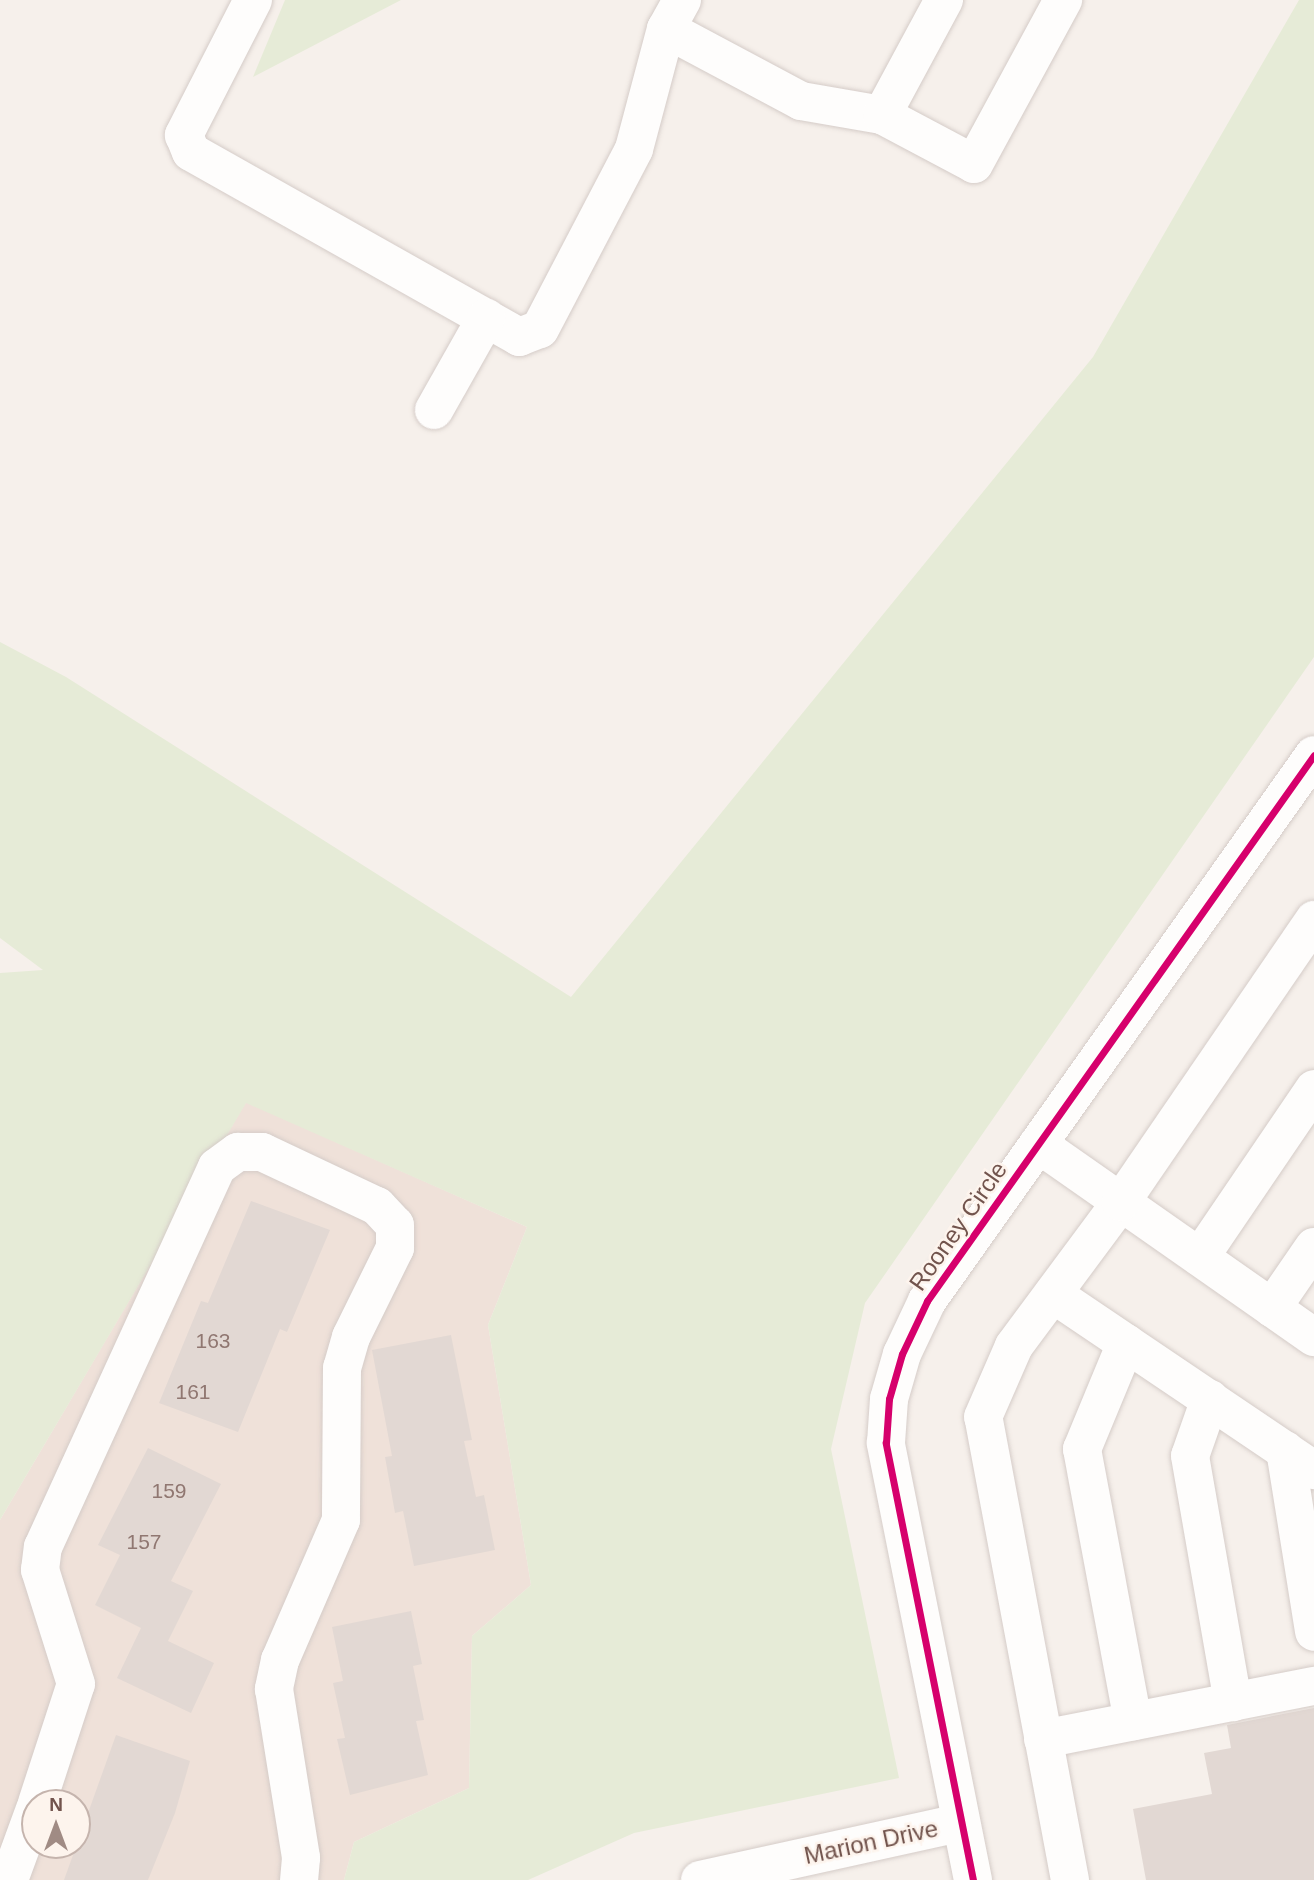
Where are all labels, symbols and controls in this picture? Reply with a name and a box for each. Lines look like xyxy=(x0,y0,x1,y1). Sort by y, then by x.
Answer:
street label: Rooney Circle xyxy=(903,1156,1013,1296)
house number: 163 xyxy=(195,1328,231,1354)
house number: 161 xyxy=(175,1379,211,1405)
house number: 159 xyxy=(151,1478,187,1504)
house number: 157 xyxy=(126,1529,162,1555)
north arrow xyxy=(21,1789,91,1859)
text: N xyxy=(49,1794,63,1815)
street label: Marion Drive xyxy=(801,1814,941,1870)

